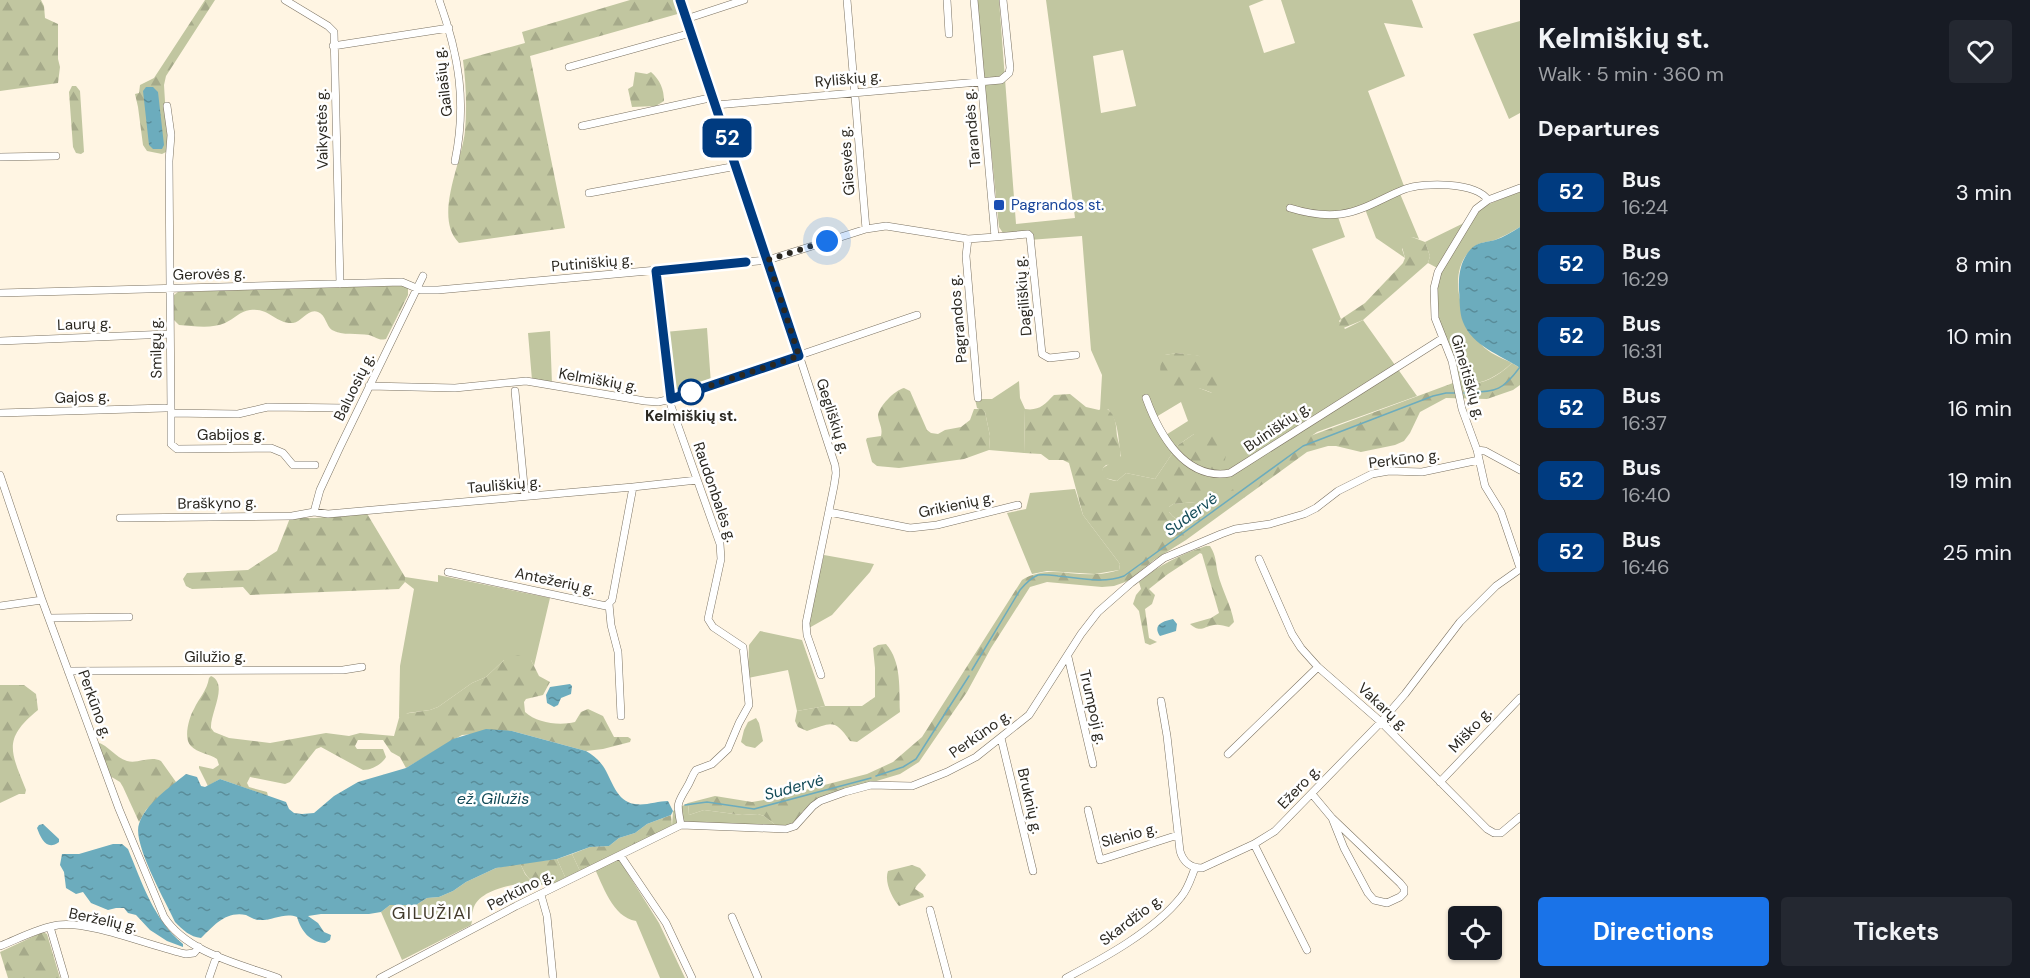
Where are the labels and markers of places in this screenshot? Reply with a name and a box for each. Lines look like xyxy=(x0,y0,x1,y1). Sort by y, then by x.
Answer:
place label: Pagrandos st. xyxy=(1011,195,1104,215)
marker: Pagrandos st. xyxy=(992,198,1006,212)
marker: Kelmiškių st. xyxy=(678,379,704,405)
place label: Kelmiškių st. xyxy=(645,406,737,426)

